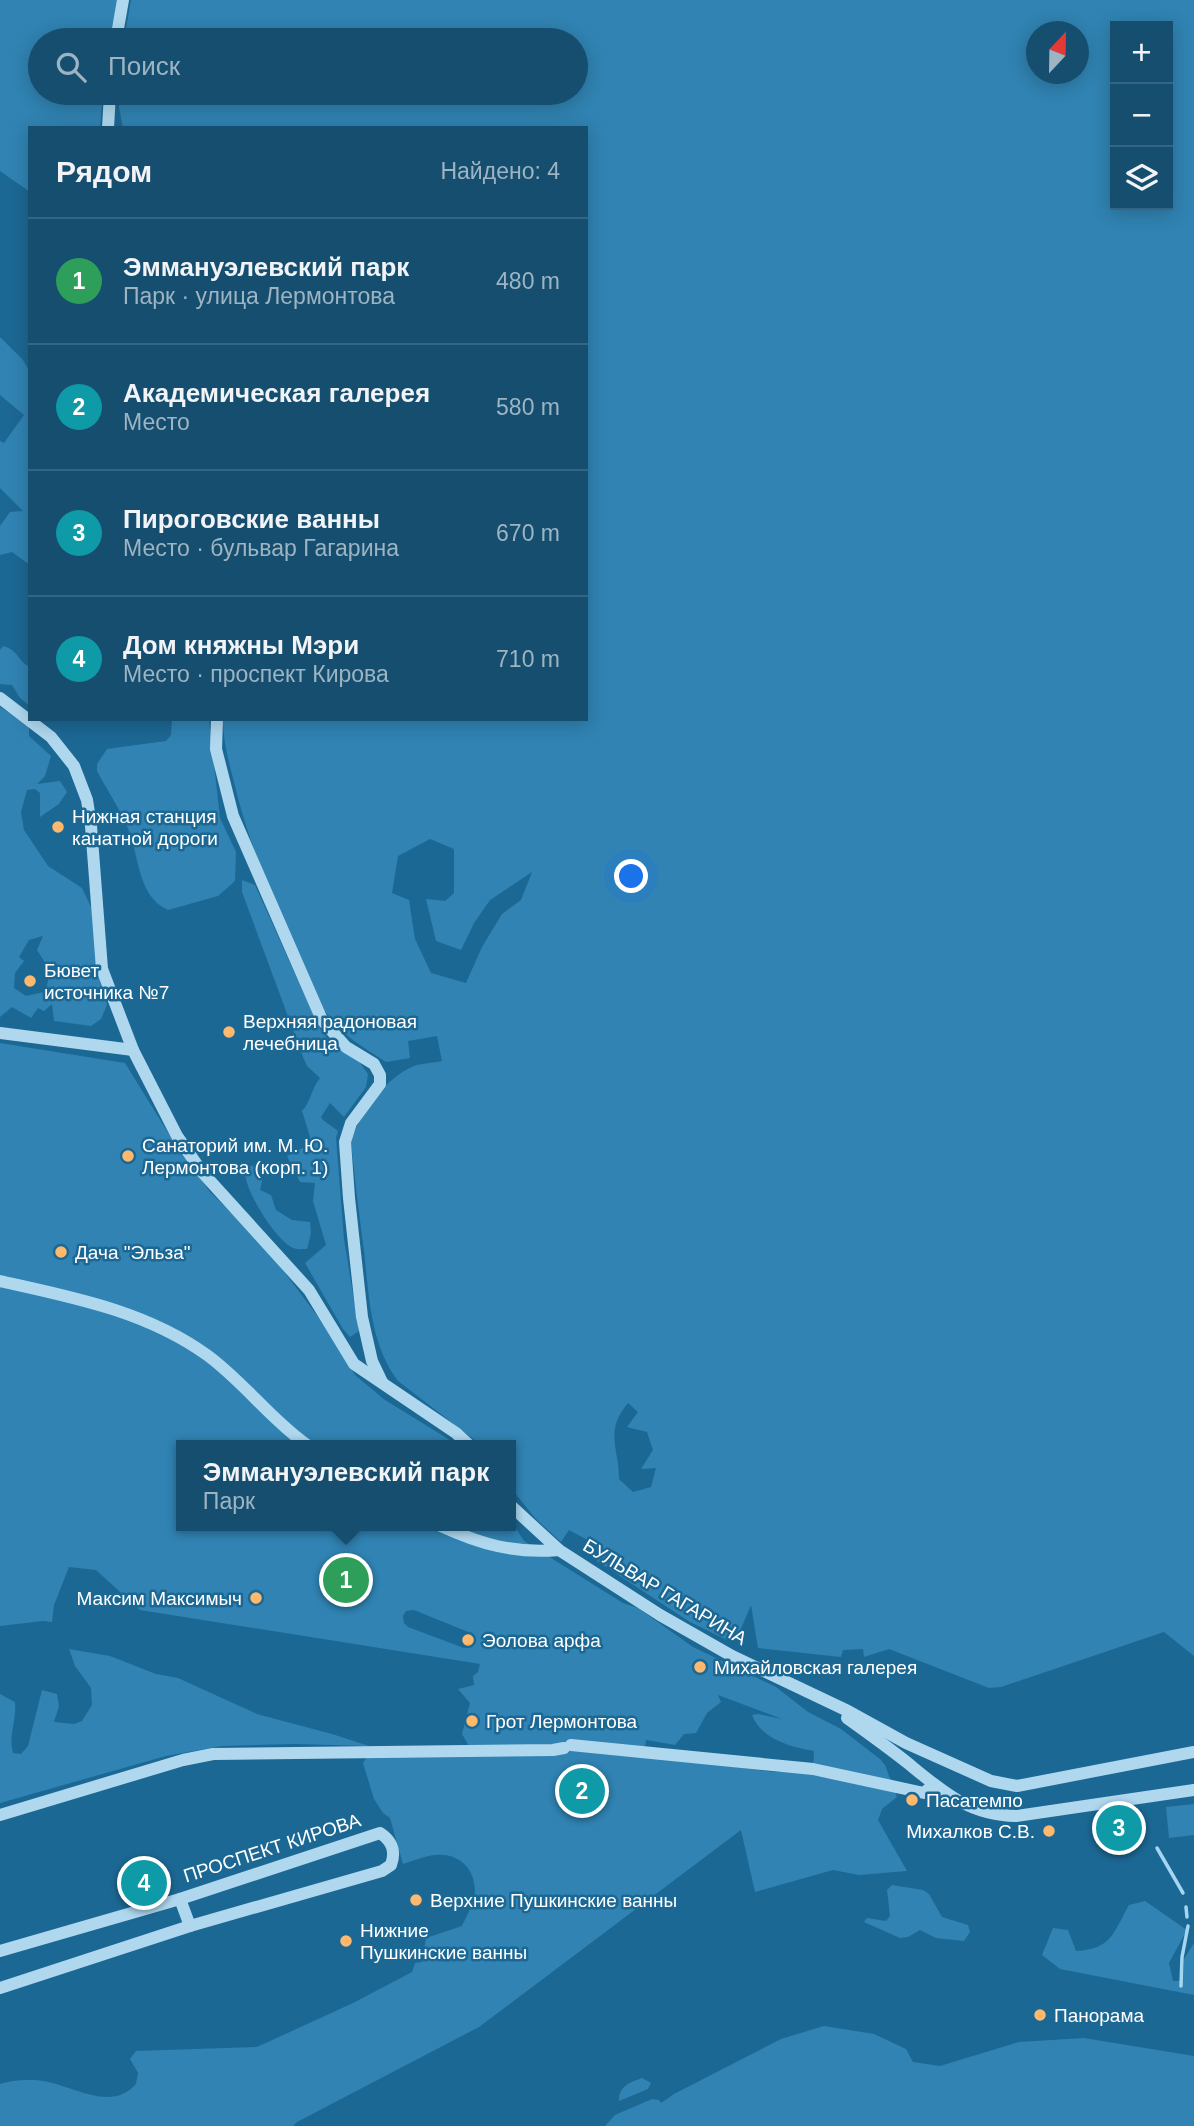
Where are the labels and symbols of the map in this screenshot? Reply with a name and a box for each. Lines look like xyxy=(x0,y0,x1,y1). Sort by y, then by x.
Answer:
north arrow xyxy=(1026,21,1089,84)
place label: Нижная станция канатной дороги xyxy=(72,806,218,849)
marker: Нижная станция канатной дороги xyxy=(50,819,66,835)
your location xyxy=(614,859,648,893)
place label: Бювет источника №7 xyxy=(44,960,169,1003)
marker: Бювет источника №7 xyxy=(22,973,38,989)
place label: Верхняя радоновая лечебница xyxy=(243,1011,417,1054)
marker: Верхняя радоновая лечебница xyxy=(221,1024,237,1040)
place label: Санаторий им. М. Ю. Лермонтова (корп. 1) xyxy=(142,1135,328,1178)
marker: Санаторий им. М. Ю. Лермонтова (корп. 1) xyxy=(120,1148,136,1164)
place label: Дача "Эльза" xyxy=(75,1242,191,1263)
marker: Дача "Эльза" xyxy=(53,1244,69,1260)
street label: БУЛЬВАР ГАГАРИНА xyxy=(579,1535,751,1649)
pin: 1 xyxy=(323,1554,369,1606)
place label: Максим Максимыч xyxy=(77,1588,242,1609)
marker: Максим Максимыч xyxy=(248,1590,264,1606)
place label: Эолова арфа xyxy=(482,1630,601,1651)
marker: Эолова арфа xyxy=(460,1632,476,1648)
place label: Михайловская галерея xyxy=(714,1657,917,1678)
marker: Михайловская галерея xyxy=(692,1659,708,1675)
place label: Грот Лермонтова xyxy=(486,1711,638,1732)
marker: Грот Лермонтова xyxy=(464,1713,480,1729)
pin: 2 xyxy=(559,1765,605,1817)
place label: Пасатемпо xyxy=(926,1790,1023,1811)
marker: Пасатемпо xyxy=(904,1792,920,1808)
pin: 3 xyxy=(1096,1802,1142,1854)
street label: ПРОСПЕКТ КИРОВА xyxy=(181,1809,364,1887)
place label: Михалков С.В. xyxy=(906,1821,1035,1842)
marker: Михалков С.В. xyxy=(1041,1823,1057,1839)
pin: 4 xyxy=(121,1857,167,1909)
place label: Верхние Пушкинские ванны xyxy=(430,1890,677,1911)
marker: Верхние Пушкинские ванны xyxy=(408,1892,424,1908)
place label: Нижние Пушкинские ванны xyxy=(360,1920,527,1963)
marker: Нижние Пушкинские ванны xyxy=(338,1933,354,1949)
place label: Панорама xyxy=(1054,2005,1144,2026)
marker: Панорама xyxy=(1032,2007,1048,2023)

